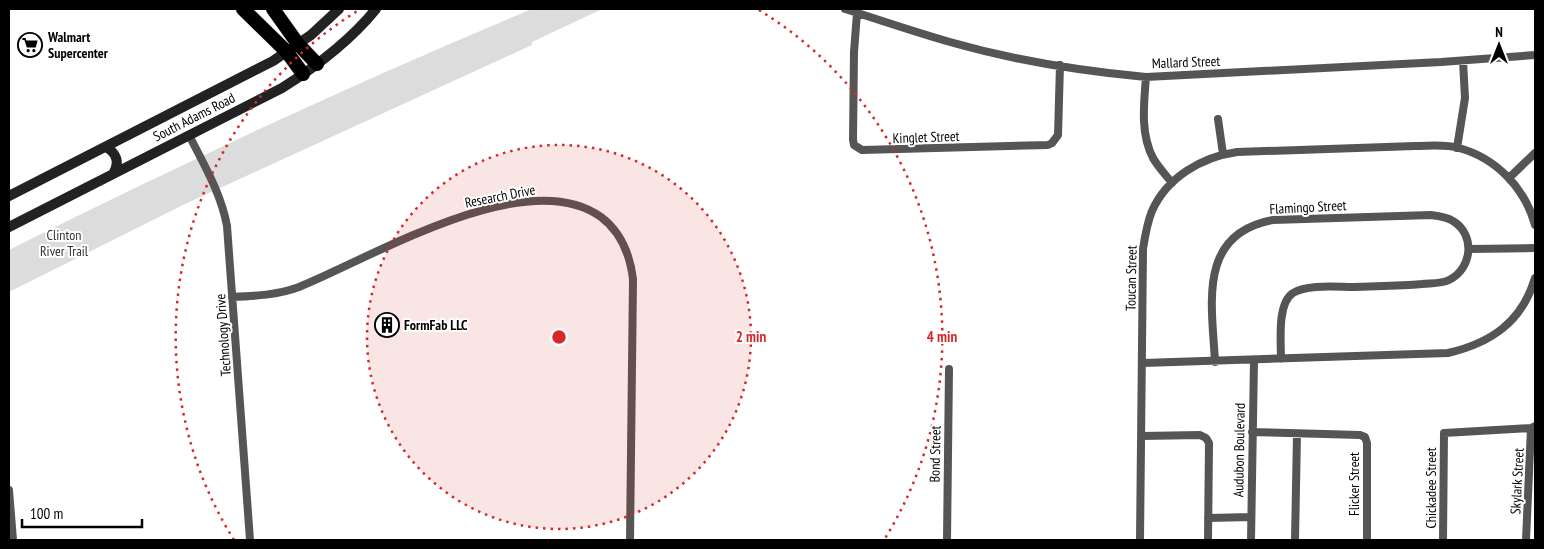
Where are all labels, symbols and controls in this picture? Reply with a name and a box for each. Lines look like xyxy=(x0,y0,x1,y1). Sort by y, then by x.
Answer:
north arrow xyxy=(1474,20,1524,70)
text: N xyxy=(1495,23,1503,41)
place label: Walmart Supercenter xyxy=(47,28,109,62)
supermarket icon: Walmart Supercenter xyxy=(17,32,43,58)
street label: Mallard Street xyxy=(1151,52,1221,72)
street label: South Adams Road xyxy=(150,89,238,145)
street label: Kinglet Street xyxy=(892,127,960,147)
street label: Research Drive xyxy=(463,180,537,212)
street label: Flamingo Street xyxy=(1269,196,1347,218)
park label: Clinton River Trail xyxy=(40,226,89,260)
street label: Toucan Street xyxy=(1121,245,1141,311)
street label: Technology Drive xyxy=(211,293,235,377)
building icon: FormFab LLC xyxy=(374,312,400,338)
place label: FormFab LLC xyxy=(404,316,468,334)
text: 2 min xyxy=(736,327,766,346)
text: 4 min xyxy=(927,327,957,346)
centre of rings xyxy=(550,328,568,346)
street label: Audubon Boulevard xyxy=(1229,403,1249,497)
street label: Bond Street xyxy=(926,425,944,483)
street label: Chickadee Street xyxy=(1422,447,1440,529)
street label: Skylark Street xyxy=(1506,447,1528,515)
street label: Flicker Street xyxy=(1345,452,1363,516)
scale bar xyxy=(22,496,142,528)
text: 100 m xyxy=(30,504,63,523)

